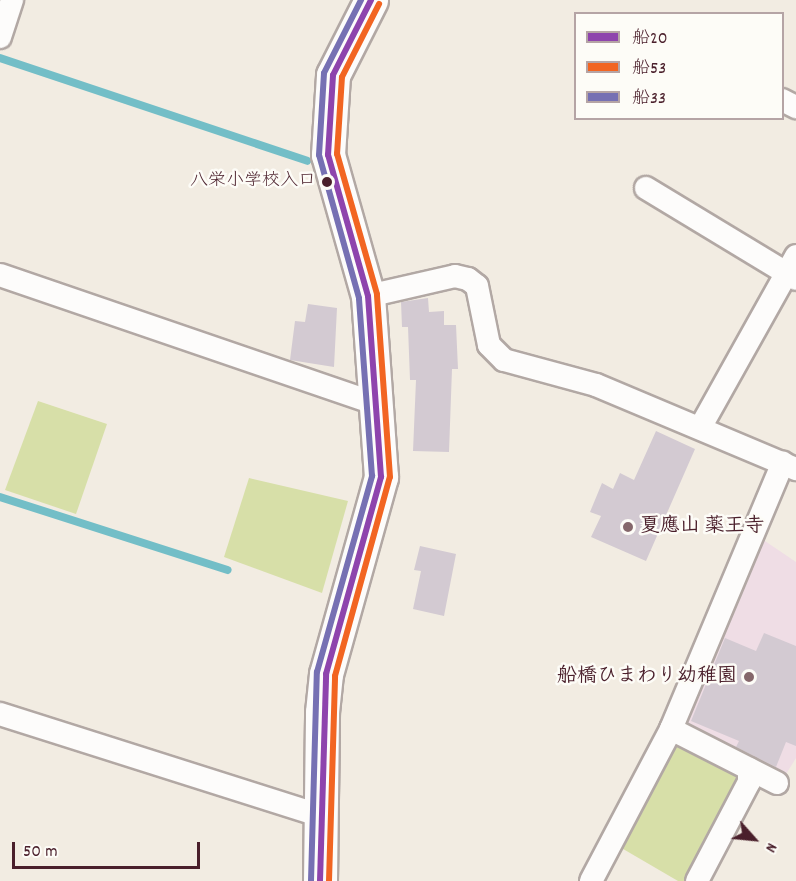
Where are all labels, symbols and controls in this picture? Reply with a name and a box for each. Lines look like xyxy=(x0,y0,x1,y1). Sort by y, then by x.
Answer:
legend xyxy=(574,12,784,120)
text: 船20 xyxy=(632,27,668,52)
text: 船53 xyxy=(632,57,666,82)
text: 船33 xyxy=(632,87,666,112)
place label: 八栄小学校入口 xyxy=(190,171,316,193)
marker: 八栄小学校入口 xyxy=(321,176,333,188)
place label: 夏應山 薬王寺 xyxy=(640,515,765,539)
marker: 夏應山 薬王寺 xyxy=(621,520,635,534)
place label: 船橋ひまわり幼稚園 xyxy=(557,665,737,689)
marker: 船橋ひまわり幼稚園 xyxy=(742,670,756,684)
north arrow xyxy=(724,809,784,869)
scale bar xyxy=(15,830,202,868)
text: N xyxy=(758,839,783,856)
text: 50 m xyxy=(23,840,58,865)

